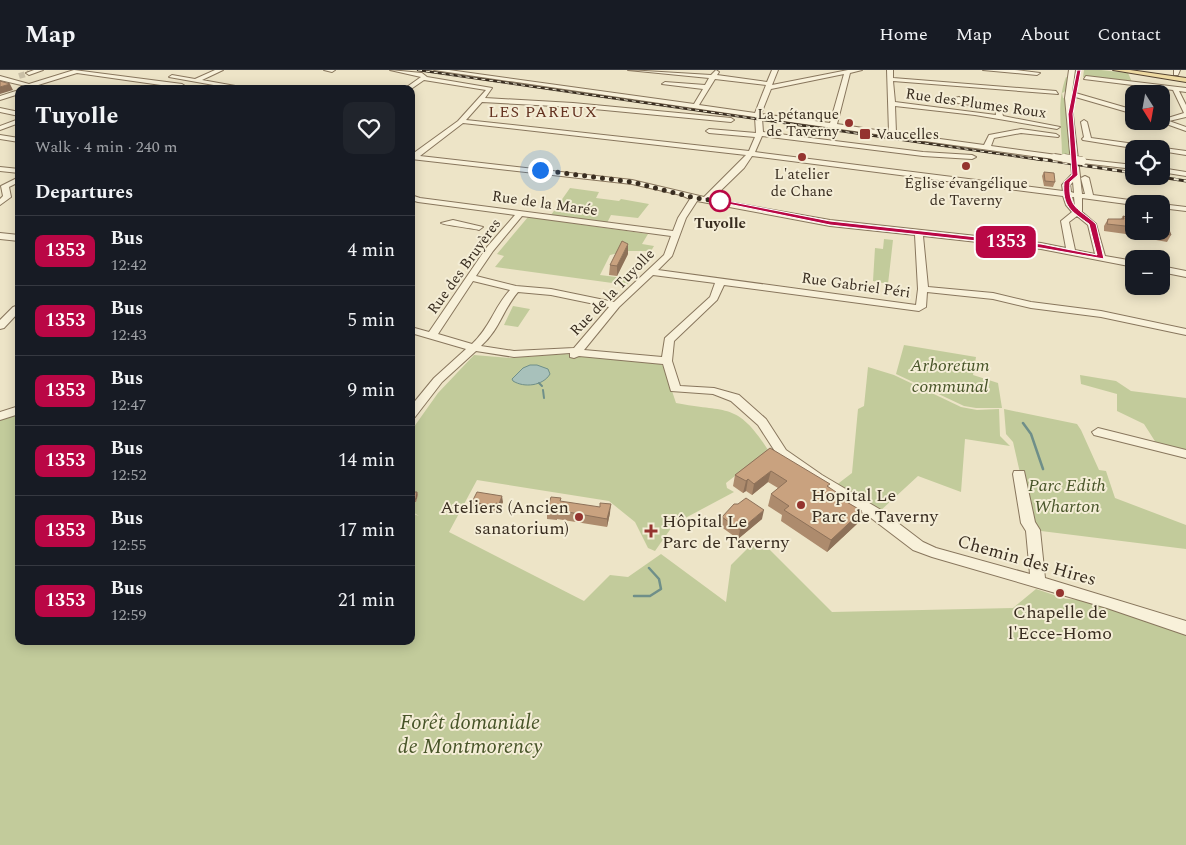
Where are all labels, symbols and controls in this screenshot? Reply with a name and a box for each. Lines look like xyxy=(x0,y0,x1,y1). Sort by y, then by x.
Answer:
text: Map xyxy=(25,17,75,53)
text: Home xyxy=(879,21,928,48)
text: Map xyxy=(956,21,992,48)
text: About xyxy=(1020,21,1070,48)
text: Contact xyxy=(1098,21,1161,48)
street label: Rue des Plumes Roux xyxy=(904,82,1048,125)
north arrow xyxy=(1125,85,1170,130)
map controls xyxy=(1125,85,1170,295)
text: Tuyolle xyxy=(35,98,118,134)
district label: LES PAREUX xyxy=(488,100,598,124)
button: heart xyxy=(343,102,395,154)
place label: La pétanque de Taverny xyxy=(757,103,840,143)
marker: La pétanque de Taverny xyxy=(843,117,855,129)
place label: Vaucelles xyxy=(876,123,939,146)
marker: Vaucelles xyxy=(858,127,872,141)
text: Walk · 4 min · 240 m xyxy=(35,135,178,159)
button: locate xyxy=(1125,140,1170,185)
marker: L'atelier de Chane xyxy=(796,151,808,163)
your location xyxy=(528,158,553,183)
marker: Église évangélique de Taverny xyxy=(960,160,972,172)
place label: L'atelier de Chane xyxy=(771,163,833,203)
place label: Église évangélique de Taverny xyxy=(904,172,1028,212)
text: Departures xyxy=(35,178,133,207)
street label: Rue de la Marée xyxy=(491,185,599,222)
marker: Tuyolle xyxy=(709,190,731,212)
button: + xyxy=(1125,195,1170,240)
place label: Tuyolle xyxy=(694,212,746,235)
street label: Rue des Bruyères xyxy=(422,214,507,319)
text: Bus xyxy=(110,224,143,253)
line badge: 1353 xyxy=(971,226,1041,258)
text: 1353 xyxy=(986,228,1026,255)
text: 4 min xyxy=(347,236,395,265)
text: 1353 xyxy=(45,237,85,264)
street label: Rue de la Tuyolle xyxy=(564,243,660,341)
button: − xyxy=(1125,250,1170,295)
text: 12:42 xyxy=(110,253,146,277)
street label: Rue Gabriel Péri xyxy=(800,266,912,305)
text: Bus xyxy=(110,294,143,323)
text: 5 min xyxy=(347,306,395,335)
text: 1353 xyxy=(45,307,85,334)
text: 12:43 xyxy=(110,323,146,347)
park label: Arboretum communal xyxy=(909,352,990,400)
text: Bus xyxy=(110,364,143,393)
text: 9 min xyxy=(347,376,395,405)
text: 1353 xyxy=(45,377,85,404)
text: 12:47 xyxy=(110,393,146,417)
text: Bus xyxy=(110,434,143,463)
text: 14 min xyxy=(338,446,395,475)
text: 1353 xyxy=(45,447,85,474)
text: 12:52 xyxy=(110,463,146,487)
park label: Parc Edith Wharton xyxy=(1028,472,1106,520)
place label: Hopital Le Parc de Taverny xyxy=(811,482,939,530)
place label: Ateliers (Ancien sanatorium) xyxy=(440,494,569,542)
marker: Hopital Le Parc de Taverny xyxy=(795,499,807,511)
text: Bus xyxy=(110,504,143,533)
place label: Hôpital Le Parc de Taverny xyxy=(662,508,790,556)
marker: Ateliers (Ancien sanatorium) xyxy=(573,511,585,523)
text: 17 min xyxy=(338,516,395,545)
text: 1353 xyxy=(45,517,85,544)
marker: Hôpital Le Parc de Taverny xyxy=(644,524,658,538)
street label: Chemin des Hires xyxy=(954,528,1099,593)
text: 12:55 xyxy=(110,533,146,557)
text: Bus xyxy=(110,574,143,603)
text: 21 min xyxy=(338,586,395,615)
text: 1353 xyxy=(45,587,85,614)
marker: Chapelle de l'Ecce-Homo xyxy=(1054,587,1066,599)
place label: Chapelle de l'Ecce-Homo xyxy=(1008,599,1112,647)
text: 12:59 xyxy=(110,603,146,627)
park label: Forêt domaniale de Montmorency xyxy=(398,707,543,763)

